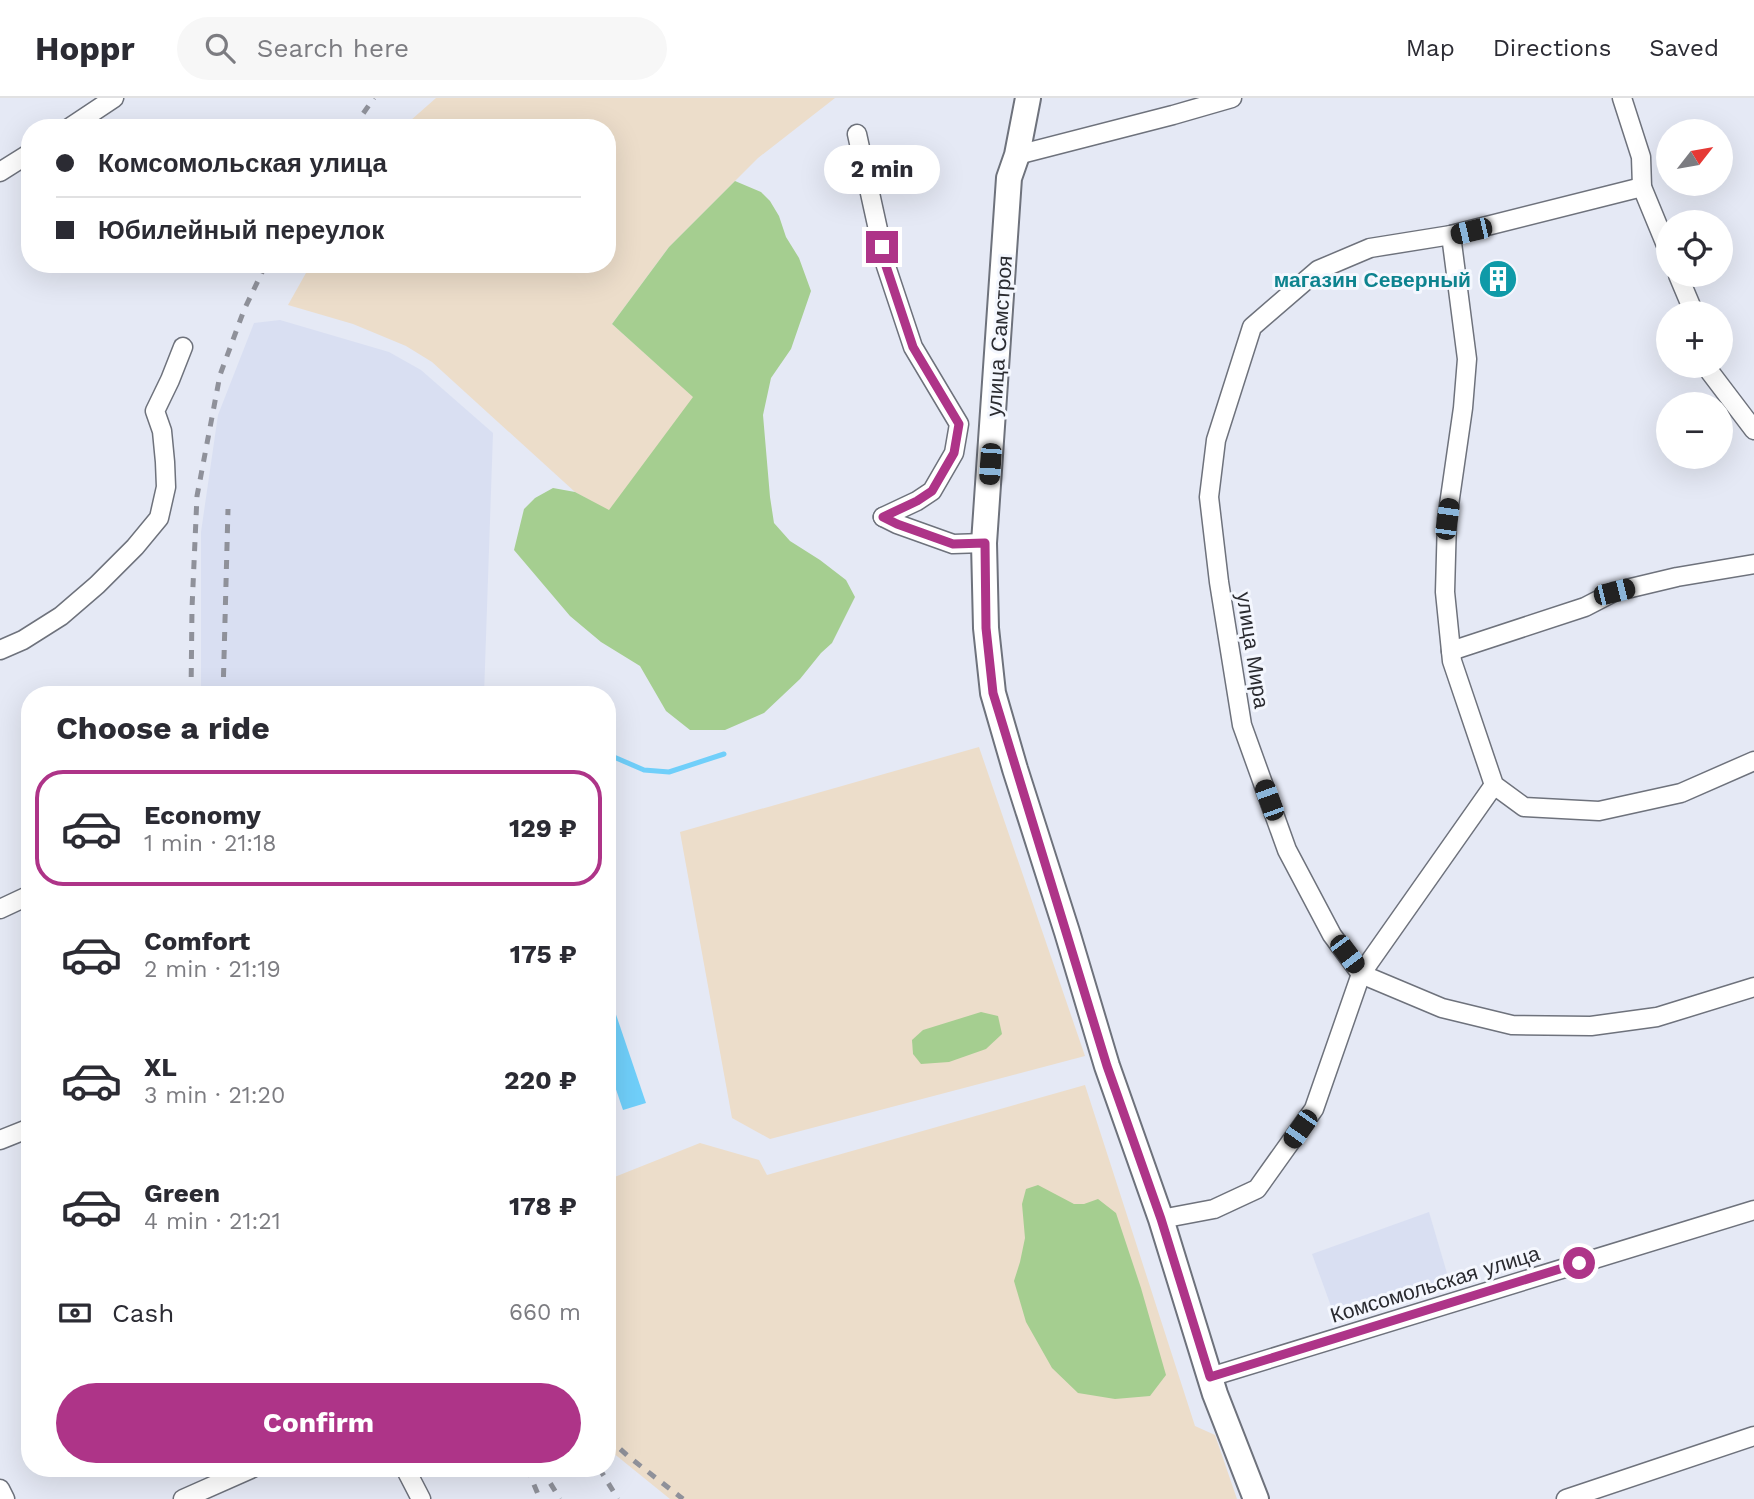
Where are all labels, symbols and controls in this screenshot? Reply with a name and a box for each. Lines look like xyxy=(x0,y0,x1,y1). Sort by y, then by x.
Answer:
search box xyxy=(177,17,667,80)
text: Hoppr xyxy=(35,29,135,68)
icon: search xyxy=(201,29,239,67)
text: Search here xyxy=(257,33,409,63)
text: Map xyxy=(1406,34,1455,62)
text: Directions xyxy=(1493,34,1611,62)
text: Saved xyxy=(1649,34,1719,62)
north arrow xyxy=(1656,119,1732,196)
map controls xyxy=(1656,119,1733,469)
callout: 2 min xyxy=(824,145,940,194)
text: Комсомольская улица xyxy=(98,148,387,178)
text: 2 min xyxy=(851,156,913,183)
button: locate xyxy=(1656,210,1733,287)
text: Юбилейный переулок xyxy=(98,215,384,245)
car xyxy=(1449,216,1494,246)
route end xyxy=(866,231,898,263)
street label: улица Самстроя xyxy=(981,255,1017,417)
building icon: магазин Северный xyxy=(1477,258,1519,300)
place label: магазин Северный xyxy=(1274,267,1471,292)
button: + xyxy=(1656,301,1733,378)
button: − xyxy=(1656,392,1733,469)
car xyxy=(979,442,1002,486)
car xyxy=(1434,497,1461,541)
car xyxy=(1592,577,1637,607)
street label: улица Мира xyxy=(1231,590,1275,710)
text: Choose a ride xyxy=(56,709,270,747)
car xyxy=(1252,777,1287,823)
icon: car xyxy=(60,797,123,860)
text: Economy xyxy=(144,800,261,830)
text: 129 ₽ xyxy=(509,813,577,843)
text: 1 min · 21:18 xyxy=(144,830,276,857)
icon: car xyxy=(60,923,123,986)
text: Comfort xyxy=(144,926,250,956)
car xyxy=(1326,931,1369,977)
text: 175 ₽ xyxy=(510,939,577,969)
text: 2 min · 21:19 xyxy=(144,956,281,983)
icon: car xyxy=(60,1049,123,1112)
text: XL xyxy=(144,1052,177,1082)
text: 220 ₽ xyxy=(504,1065,577,1095)
text: 3 min · 21:20 xyxy=(144,1082,285,1109)
car xyxy=(1280,1106,1321,1152)
icon: car xyxy=(60,1175,123,1238)
text: Green xyxy=(144,1178,220,1208)
text: 178 ₽ xyxy=(509,1191,577,1221)
text: 4 min · 21:21 xyxy=(144,1208,281,1235)
street label: Комсомольская улица xyxy=(1327,1240,1543,1328)
route start xyxy=(1563,1247,1595,1279)
icon: cash xyxy=(56,1294,94,1332)
text: Cash xyxy=(112,1298,174,1328)
text: 660 m xyxy=(509,1299,581,1326)
button: Confirm xyxy=(56,1383,581,1463)

